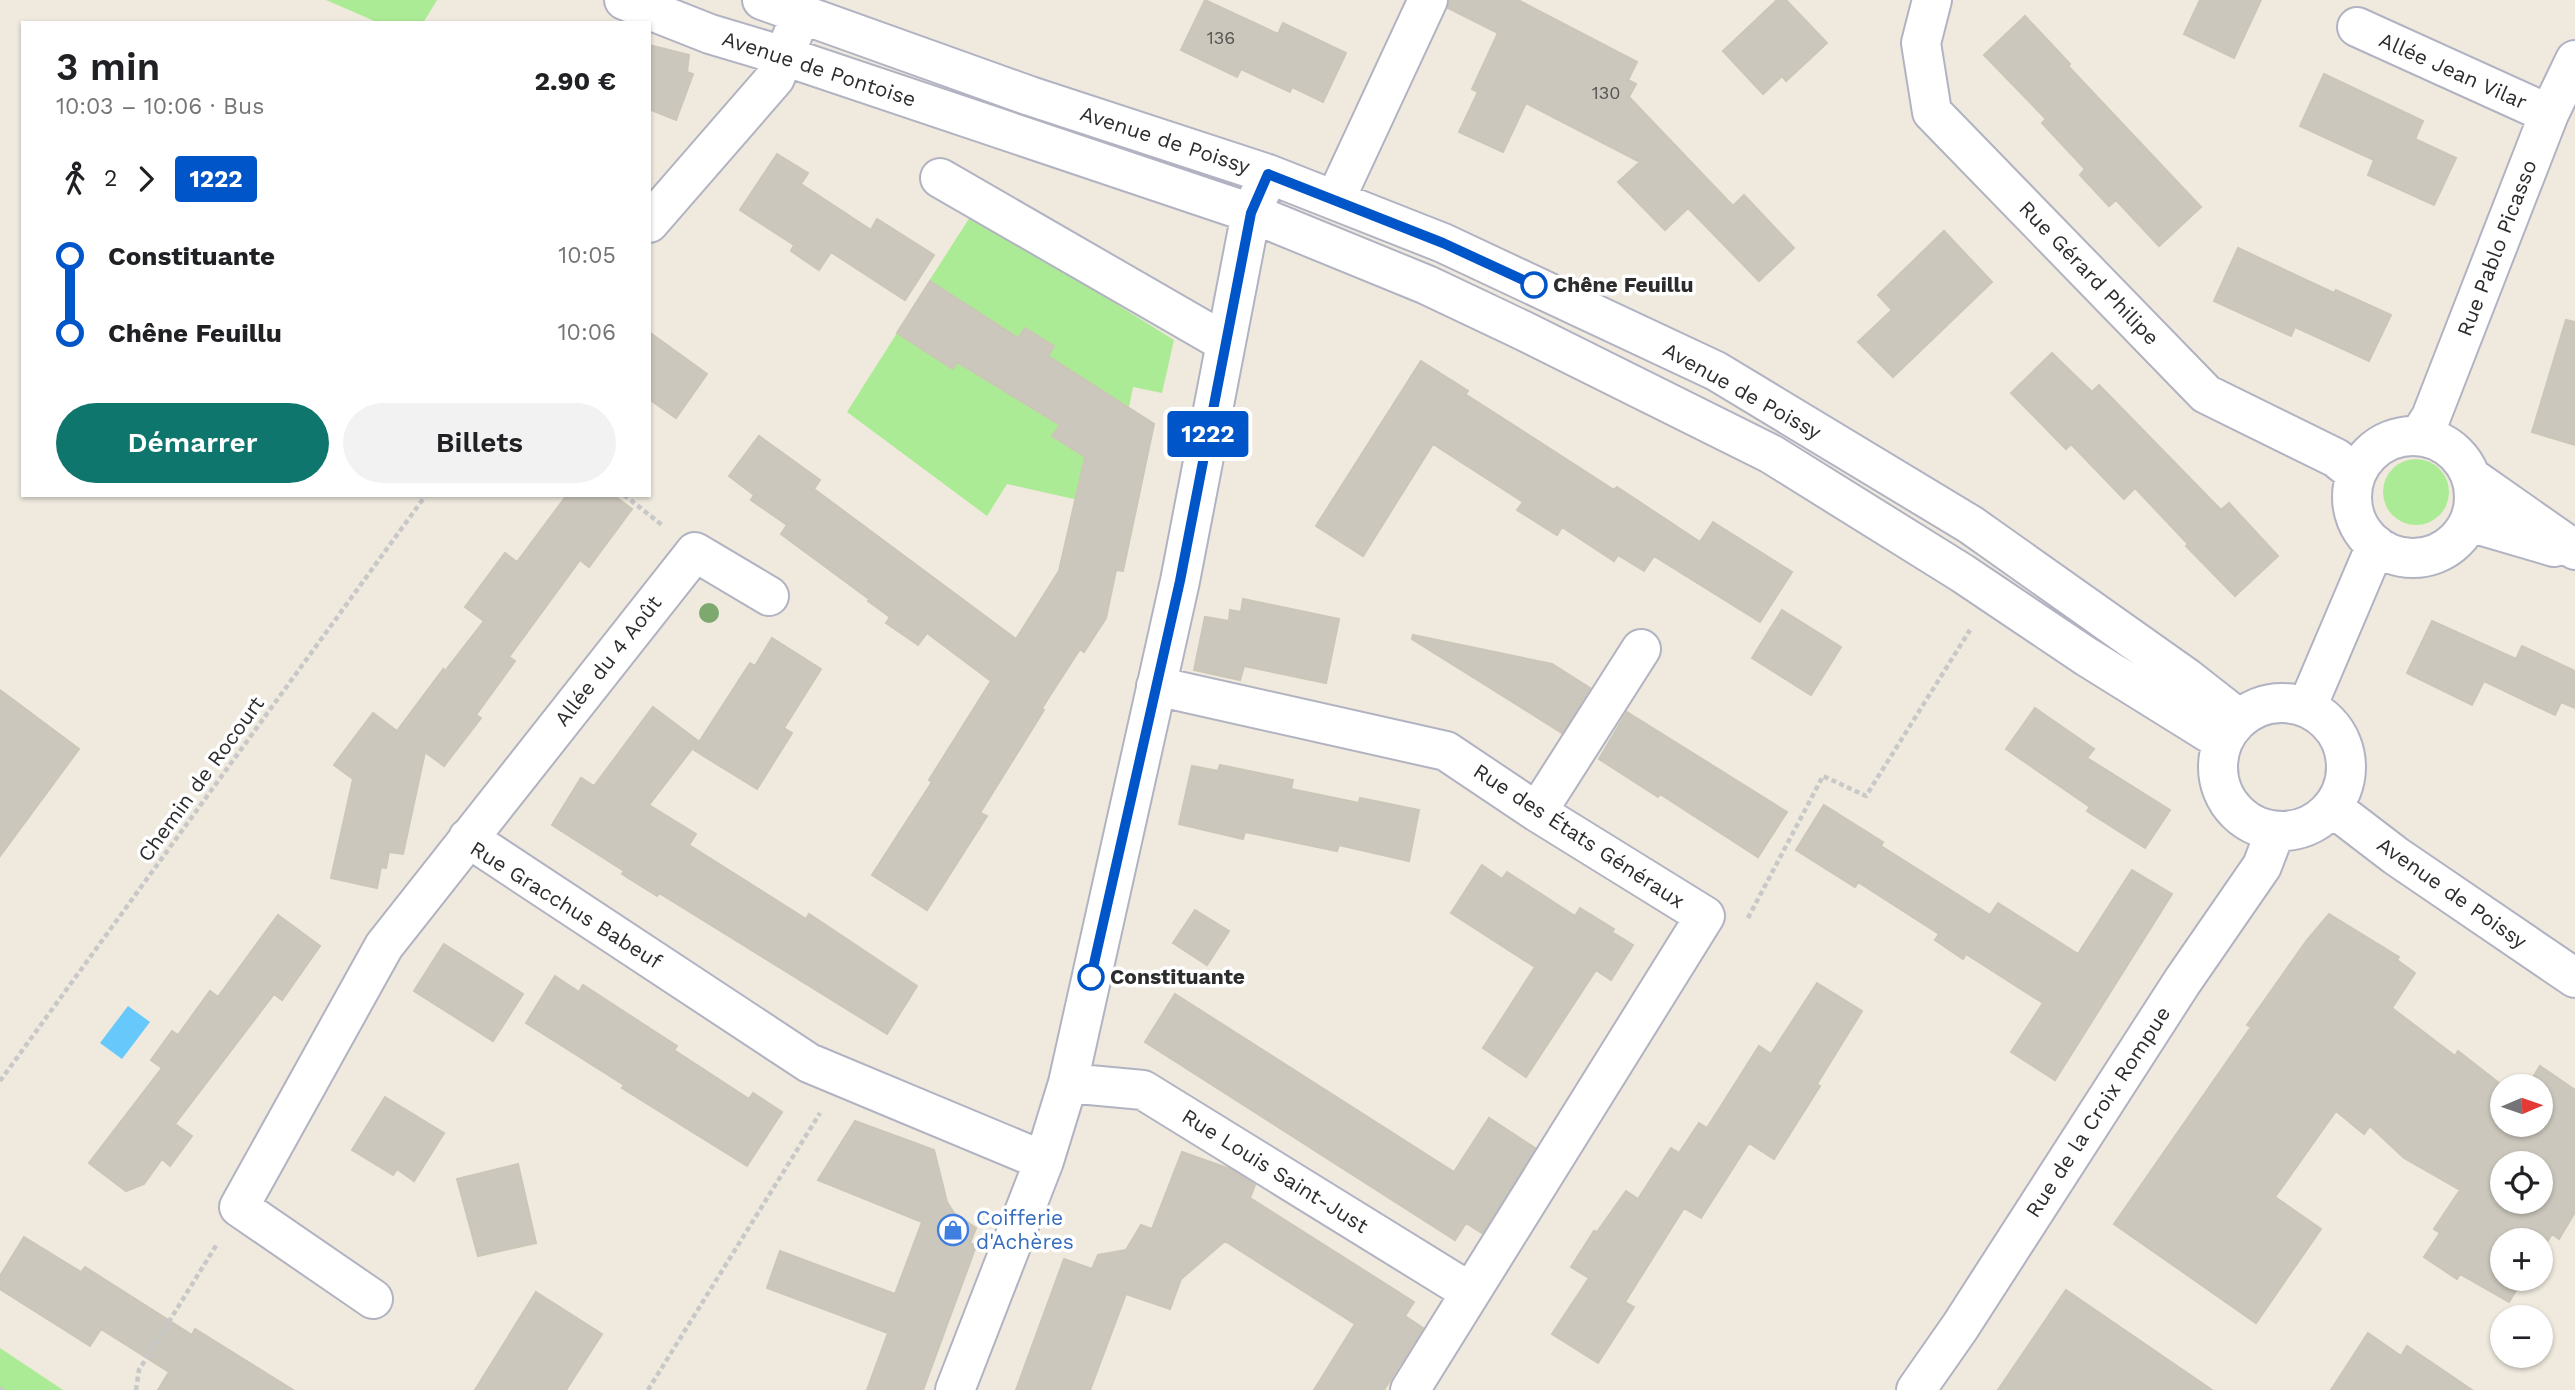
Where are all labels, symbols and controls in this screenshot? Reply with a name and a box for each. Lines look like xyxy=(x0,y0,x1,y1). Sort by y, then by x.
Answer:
street label: Avenue de Pontoise xyxy=(719,25,919,112)
house number: 136 xyxy=(1207,27,1235,48)
street label: Allée Jean Vilar xyxy=(2376,27,2531,114)
text: 3 min xyxy=(56,45,160,89)
text: 2.90 € xyxy=(535,66,616,96)
house number: 130 xyxy=(1592,82,1620,103)
text: 10:03 – 10:06 · Bus xyxy=(56,93,264,120)
street label: Avenue de Poissy xyxy=(1077,100,1253,179)
street label: Rue Pablo Picasso xyxy=(2451,156,2542,339)
icon: walk xyxy=(56,160,94,198)
icon: forward xyxy=(127,160,165,198)
text: 2 xyxy=(104,165,117,192)
text: 1222 xyxy=(189,165,243,193)
street label: Rue Gérard Philipe xyxy=(2014,195,2165,350)
text: Constituante xyxy=(108,241,275,271)
text: 10:05 xyxy=(558,242,616,269)
marker: Chêne Feuillu xyxy=(1521,272,1547,298)
place label: Chêne Feuillu xyxy=(1553,272,1693,297)
text: Chêne Feuillu xyxy=(108,318,282,348)
text: 10:06 xyxy=(558,319,616,346)
street label: Avenue de Poissy xyxy=(1659,337,1826,444)
button: Démarrer xyxy=(56,403,329,483)
button: Billets xyxy=(343,403,616,483)
line badge: 1222 xyxy=(1159,411,1257,457)
text: 1222 xyxy=(1181,420,1235,448)
street label: Allée du 4 Août xyxy=(549,590,666,731)
street label: Chemin de Rocourt xyxy=(132,691,269,866)
street label: Rue des États Généraux xyxy=(1469,758,1689,913)
street label: Avenue de Poissy xyxy=(2373,832,2532,954)
street label: Rue Gracchus Babeuf xyxy=(466,835,667,974)
marker: Constituante xyxy=(1078,964,1104,990)
place label: Constituante xyxy=(1110,964,1245,989)
street label: Rue de la Croix Rompue xyxy=(2020,1002,2175,1222)
north arrow xyxy=(2490,1074,2553,1138)
map controls xyxy=(2490,1074,2553,1368)
street label: Rue Louis Saint-Just xyxy=(1178,1103,1373,1238)
button: locate xyxy=(2490,1151,2553,1214)
place label: Coifferie d'Achères xyxy=(976,1205,1074,1254)
shop icon: Coifferie d'Achères xyxy=(936,1213,970,1247)
button: + xyxy=(2490,1228,2553,1291)
button: − xyxy=(2490,1305,2553,1368)

